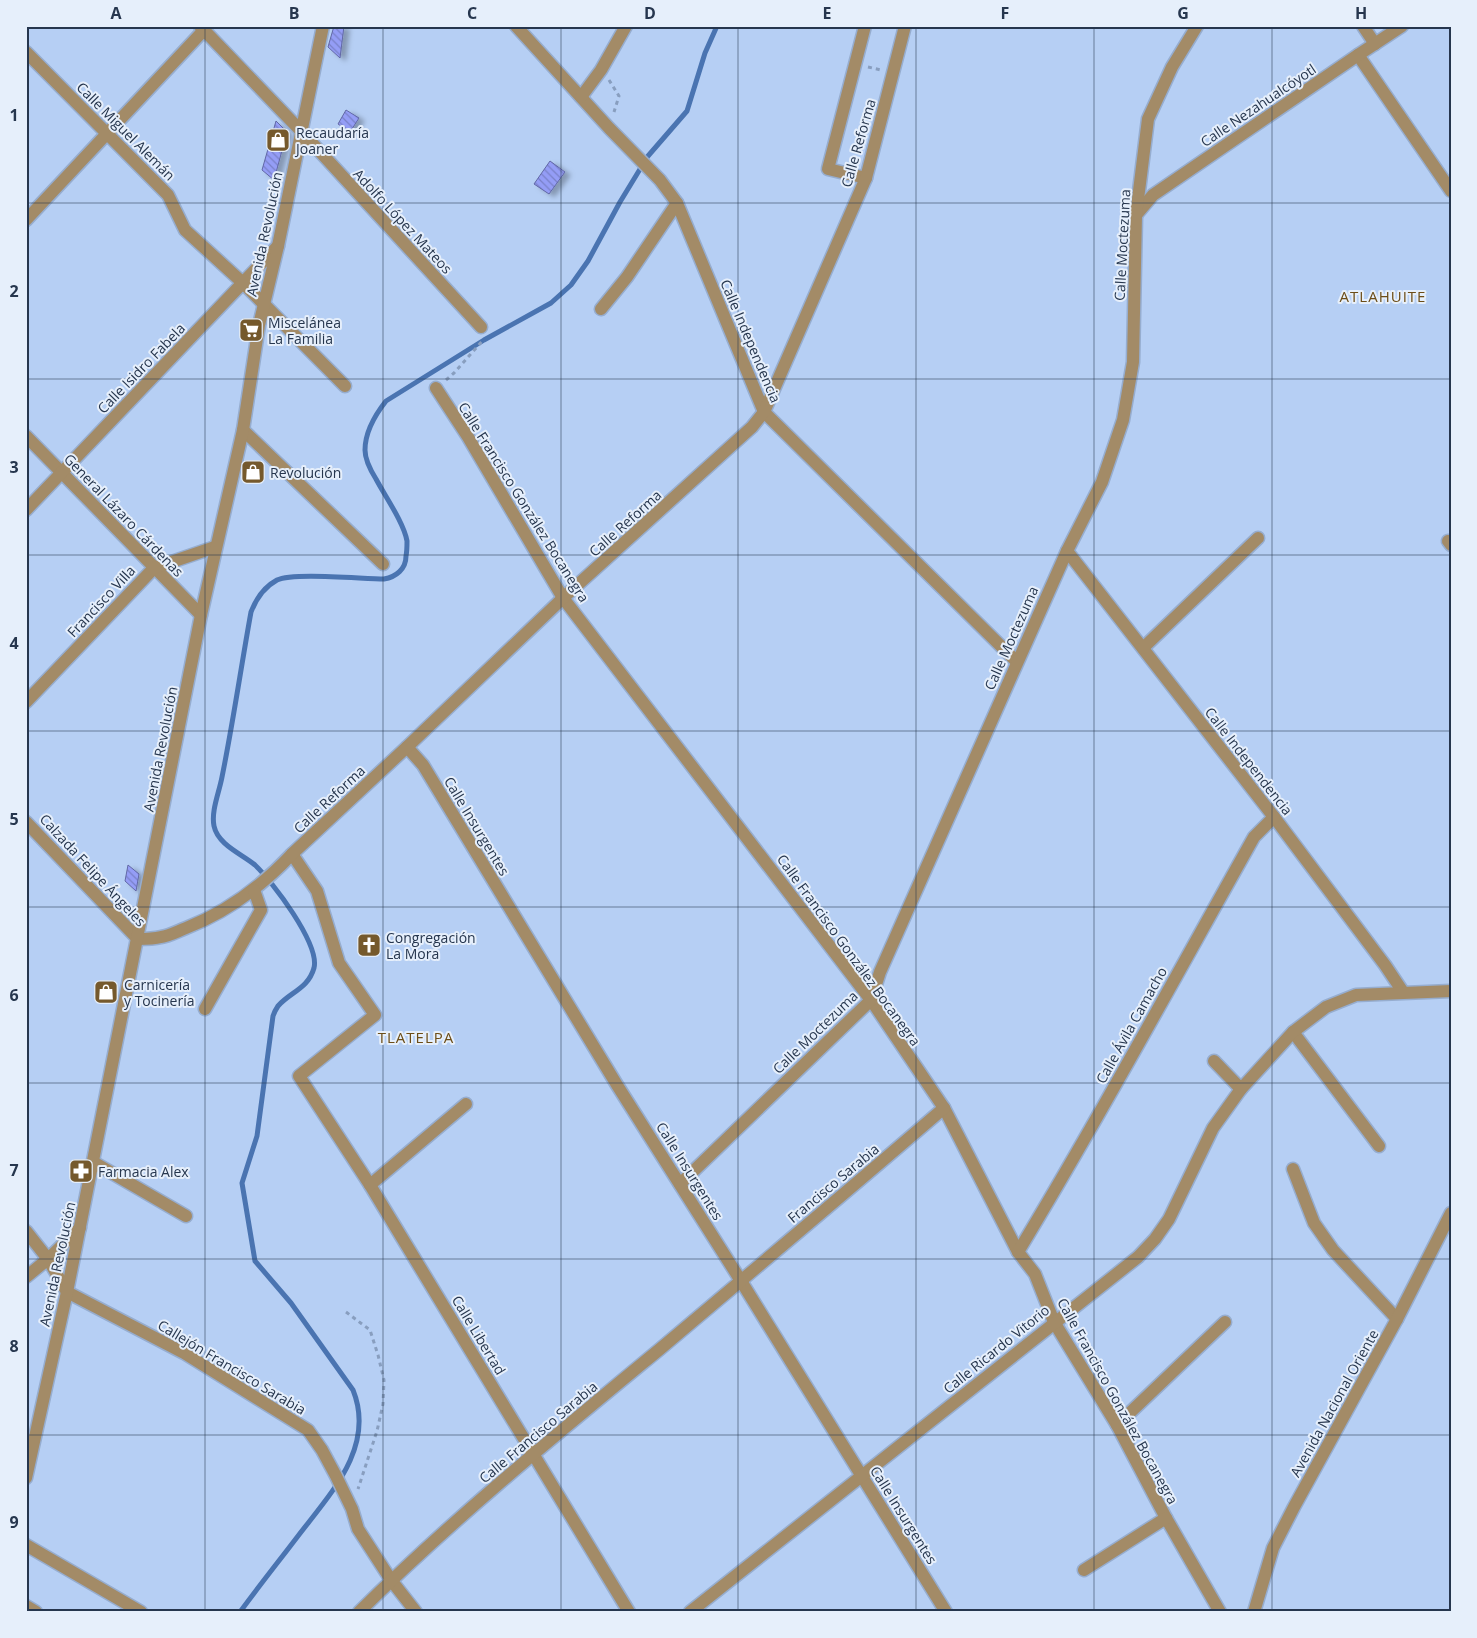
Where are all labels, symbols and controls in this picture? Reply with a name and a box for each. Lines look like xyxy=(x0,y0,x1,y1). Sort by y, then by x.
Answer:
text: A xyxy=(110,2,122,24)
text: B xyxy=(289,2,299,24)
text: C xyxy=(467,2,477,24)
text: D xyxy=(644,2,656,24)
text: E xyxy=(823,2,832,24)
text: F xyxy=(1001,2,1009,24)
text: G xyxy=(1177,2,1189,24)
text: H xyxy=(1355,2,1367,24)
street label: Calle Nezahualcóyotl xyxy=(1197,59,1319,151)
street label: Calle Miguel Alemán xyxy=(73,78,179,184)
street label: Calle Reforma xyxy=(836,97,880,189)
text: 1 xyxy=(9,104,19,126)
place label: Recaudaría Joaner xyxy=(294,123,369,158)
shop icon: Recaudaría Joaner xyxy=(265,127,291,153)
street label: Adolfo López Mateos xyxy=(349,164,457,278)
street label: Avenida Revolución xyxy=(241,170,287,298)
street label: Calle Moctezuma xyxy=(1110,189,1134,301)
street label: Calle Independencia xyxy=(716,276,786,406)
text: 2 xyxy=(9,280,19,302)
district label: ATLAHUITE xyxy=(1340,286,1426,306)
place label: Miscelánea La Familia xyxy=(268,313,341,348)
supermarket icon: Miscelánea La Familia xyxy=(238,317,264,343)
street label: Calle Isidro Fabela xyxy=(93,319,189,417)
street label: Calle Francisco González Bocanegra xyxy=(454,398,594,606)
street label: General Lázaro Cárdenas xyxy=(60,449,188,581)
text: 3 xyxy=(9,456,19,478)
shop icon: Revolución xyxy=(240,459,266,485)
place label: Revolución xyxy=(270,463,341,482)
street label: Calle Reforma xyxy=(585,485,665,561)
street label: Francisco Villa xyxy=(63,561,139,641)
street label: Calle Moctezuma xyxy=(980,583,1042,693)
text: 4 xyxy=(9,632,19,654)
street label: Avenida Revolución xyxy=(139,685,181,813)
street label: Calle Independencia xyxy=(1201,703,1297,819)
street label: Calle Reforma xyxy=(289,761,369,837)
street label: Calle Insurgentes xyxy=(440,773,514,879)
text: 5 xyxy=(9,808,19,830)
street label: Calzada Felipe Ángeles xyxy=(36,810,151,931)
street label: Calle Francisco González Bocanegra xyxy=(773,850,925,1050)
place label: Congregación La Mora xyxy=(386,928,476,963)
church icon: Congregación La Mora xyxy=(356,932,382,958)
street label: Calle Ávila Camacho xyxy=(1091,963,1171,1087)
place label: Carnicería y Tocinería xyxy=(124,975,195,1010)
shop icon: Carnicería y Tocinería xyxy=(93,979,119,1005)
text: 6 xyxy=(9,984,19,1006)
street label: Calle Moctezuma xyxy=(768,986,862,1078)
district label: TLATELPA xyxy=(378,1027,454,1047)
street label: Calle Insurgentes xyxy=(652,1118,728,1224)
street label: Francisco Sarabia xyxy=(783,1139,883,1227)
pharmacy icon: Farmacia Alex xyxy=(68,1158,94,1184)
text: 7 xyxy=(9,1159,19,1181)
place label: Farmacia Alex xyxy=(98,1162,189,1181)
street label: Avenida Revolución xyxy=(34,1200,80,1328)
street label: Calle Libertad xyxy=(448,1292,510,1378)
street label: Calle Francisco González Bocanegra xyxy=(1053,1295,1183,1507)
street label: Calle Ricardo Vitorio xyxy=(939,1300,1053,1398)
street label: Callejón Francisco Sarabia xyxy=(154,1315,310,1419)
street label: Avenida Nacional Oriente xyxy=(1286,1326,1383,1480)
text: 8 xyxy=(9,1335,19,1357)
street label: Calle Francisco Sarabia xyxy=(475,1377,601,1487)
street label: Calle Insurgentes xyxy=(866,1462,942,1568)
text: 9 xyxy=(9,1511,19,1533)

